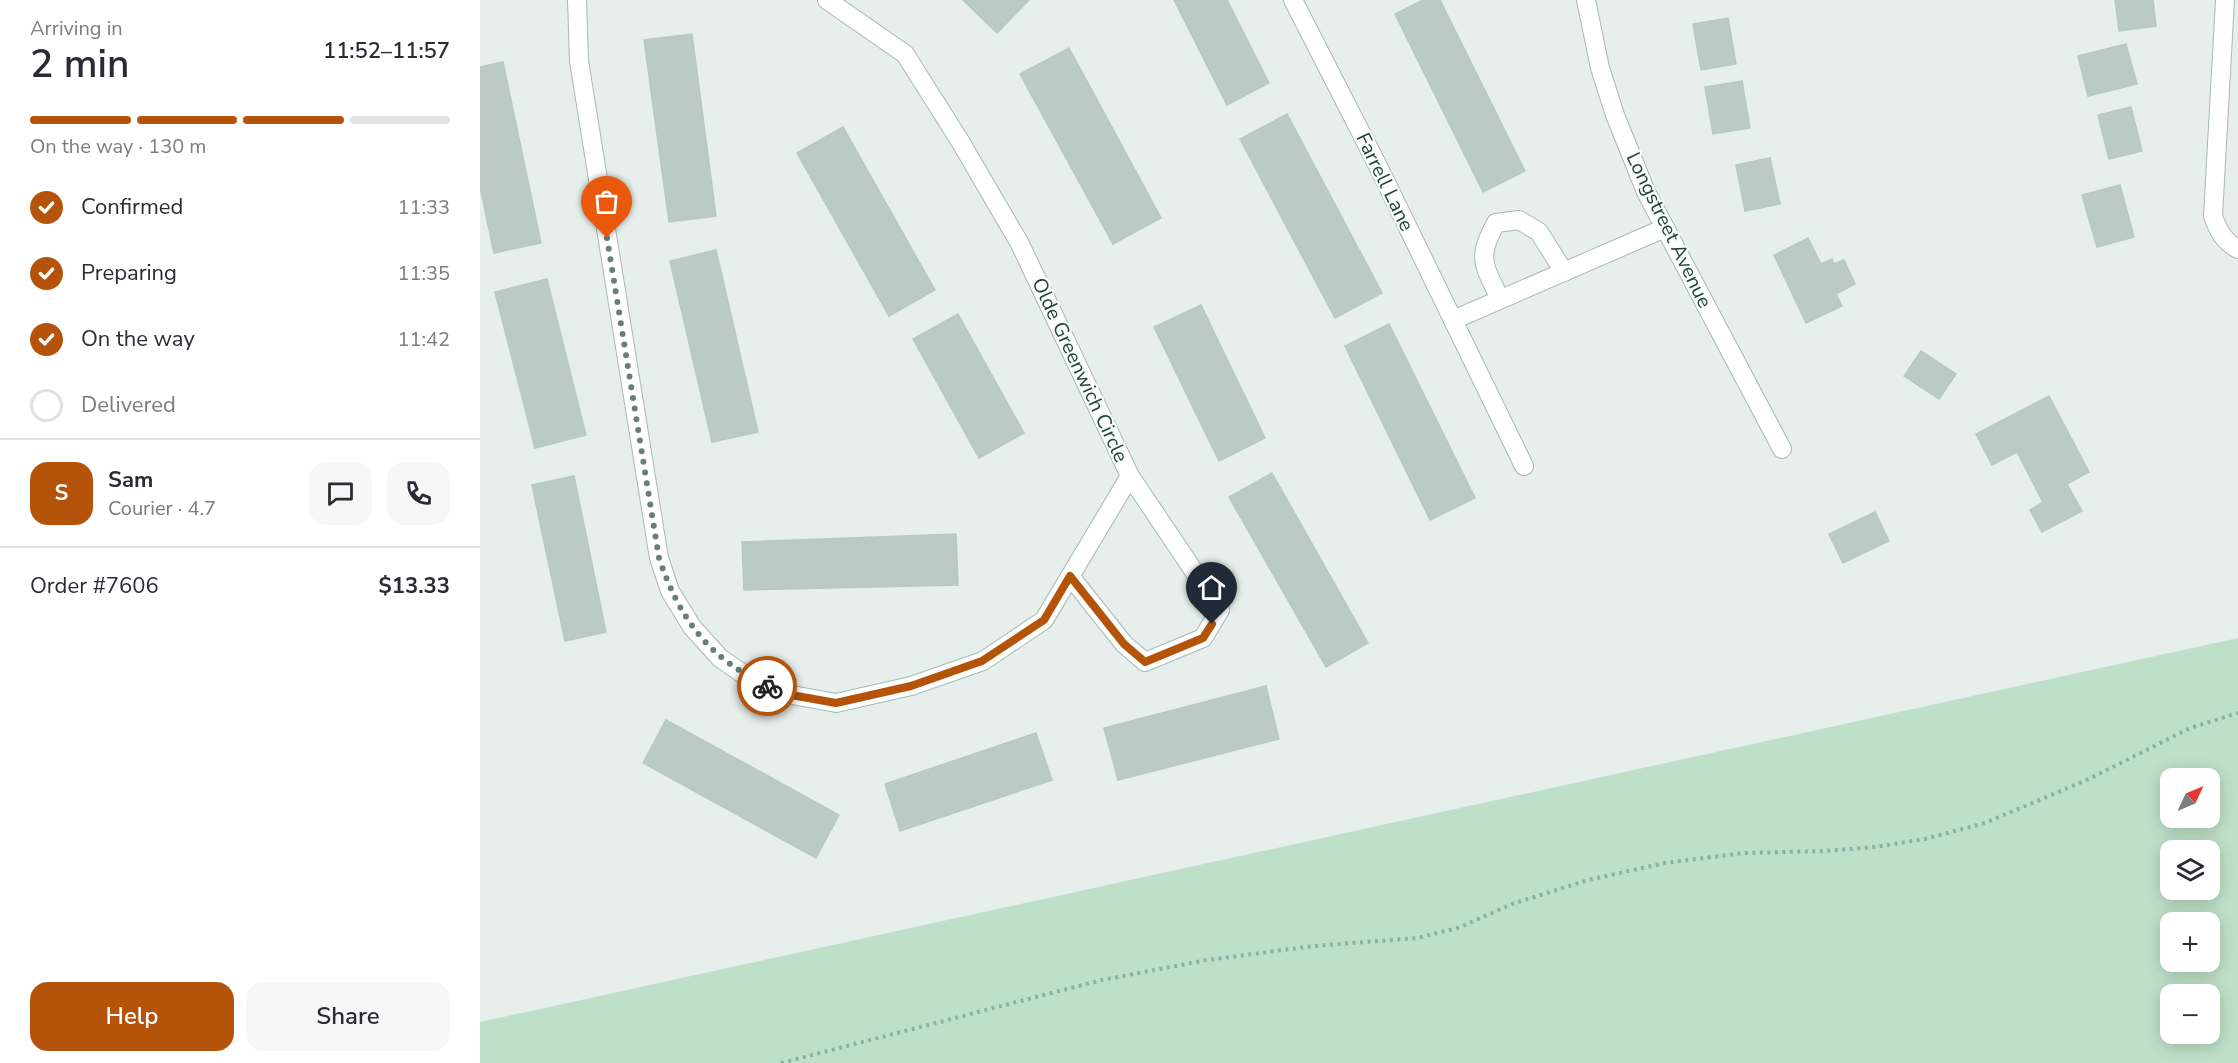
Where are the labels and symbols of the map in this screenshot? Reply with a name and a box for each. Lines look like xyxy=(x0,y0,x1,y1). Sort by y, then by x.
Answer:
street label: Farrell Lane xyxy=(1350,128,1420,236)
street label: Longstreet Avenue xyxy=(1620,148,1718,312)
pin xyxy=(581,176,632,238)
street label: Olde Greenwich Circle xyxy=(1025,273,1135,467)
pin xyxy=(1186,562,1237,624)
courier xyxy=(737,656,797,716)
north arrow xyxy=(2160,768,2220,828)

